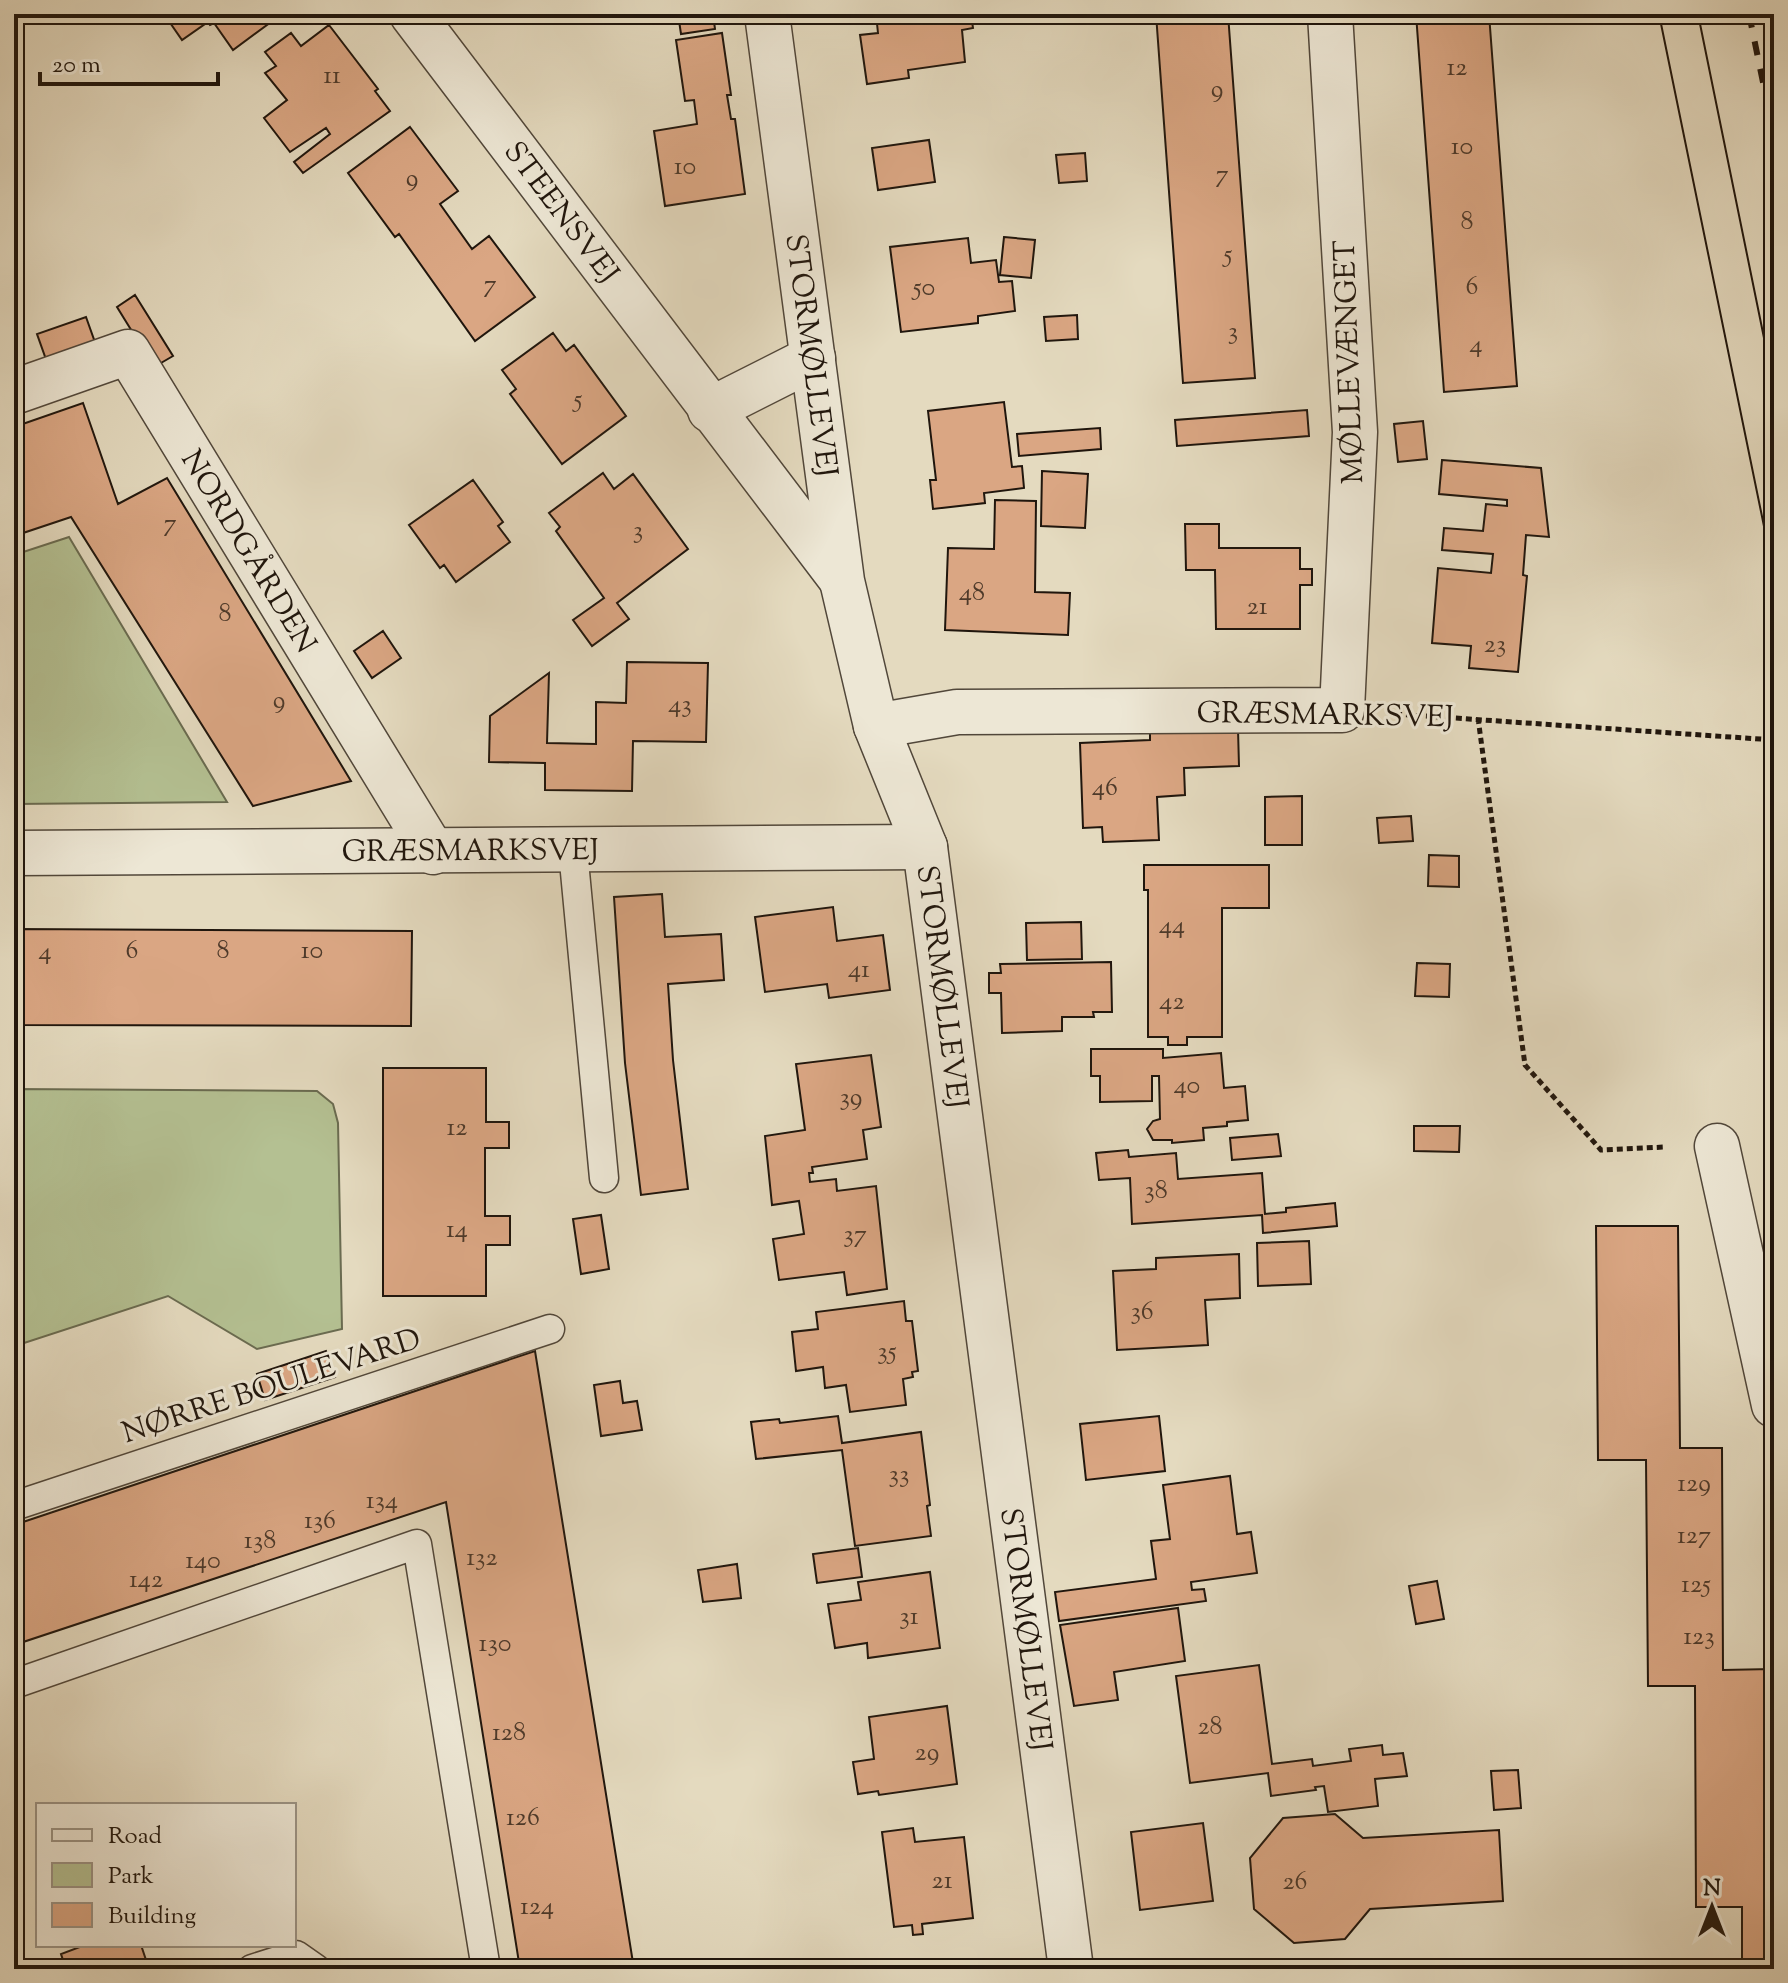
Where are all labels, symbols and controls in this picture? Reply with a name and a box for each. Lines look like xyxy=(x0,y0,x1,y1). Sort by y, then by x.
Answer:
scale bar xyxy=(40,36,218,86)
text: 20 m xyxy=(52,49,101,83)
house number: 12 xyxy=(1446,50,1468,87)
house number: 11 xyxy=(323,58,341,95)
house number: 9 xyxy=(1211,72,1223,109)
house number: 10 xyxy=(1451,129,1473,166)
street label: STEENSVEJ xyxy=(492,133,628,293)
house number: 10 xyxy=(674,149,696,186)
house number: 7 xyxy=(1215,157,1229,194)
house number: 9 xyxy=(406,161,418,198)
house number: 8 xyxy=(1460,204,1474,241)
street label: STORMØLLEVEJ xyxy=(772,231,847,480)
house number: 5 xyxy=(1222,237,1233,274)
street label: MØLLEVÆNGET xyxy=(1325,239,1376,485)
house number: 7 xyxy=(483,267,497,304)
house number: 6 xyxy=(1466,269,1478,306)
house number: 50 xyxy=(911,270,935,307)
house number: 3 xyxy=(1228,314,1238,351)
house number: 4 xyxy=(1469,327,1483,364)
house number: 5 xyxy=(572,382,583,419)
street label: NORDGÅRDEN xyxy=(169,443,326,662)
house number: 7 xyxy=(163,506,177,543)
house number: 3 xyxy=(633,513,643,550)
house number: 48 xyxy=(959,575,985,612)
house number: 21 xyxy=(1246,589,1268,626)
house number: 8 xyxy=(218,596,232,633)
house number: 23 xyxy=(1484,627,1506,664)
house number: 9 xyxy=(273,683,285,720)
house number: 43 xyxy=(668,687,692,724)
street label: GRÆSMARKSVEJ xyxy=(1196,693,1454,740)
house number: 46 xyxy=(1092,770,1118,807)
street label: GRÆSMARKSVEJ xyxy=(342,830,599,875)
street label: STORMØLLEVEJ xyxy=(904,863,978,1111)
house number: 44 xyxy=(1159,908,1185,945)
house number: 6 xyxy=(126,933,138,970)
house number: 8 xyxy=(216,933,230,970)
house number: 10 xyxy=(301,933,323,970)
house number: 4 xyxy=(38,934,52,971)
house number: 41 xyxy=(848,952,870,989)
house number: 42 xyxy=(1159,984,1185,1021)
house number: 40 xyxy=(1174,1068,1200,1105)
house number: 39 xyxy=(840,1080,862,1117)
house number: 12 xyxy=(446,1110,468,1147)
house number: 38 xyxy=(1144,1173,1168,1210)
house number: 14 xyxy=(446,1212,468,1249)
house number: 37 xyxy=(843,1217,867,1254)
house number: 36 xyxy=(1130,1294,1154,1331)
street label: NØRRE BOULEVARD xyxy=(117,1319,427,1456)
house number: 35 xyxy=(877,1334,897,1371)
house number: 33 xyxy=(888,1457,910,1494)
house number: 129 xyxy=(1677,1466,1711,1503)
house number: 134 xyxy=(366,1483,398,1520)
house number: 136 xyxy=(304,1503,336,1540)
street label: STORMØLLEVEJ xyxy=(987,1505,1061,1753)
house number: 127 xyxy=(1677,1518,1711,1555)
house number: 138 xyxy=(244,1523,276,1560)
house number: 132 xyxy=(466,1540,498,1577)
house number: 140 xyxy=(185,1543,221,1580)
house number: 142 xyxy=(129,1562,163,1599)
house number: 125 xyxy=(1681,1567,1711,1604)
house number: 31 xyxy=(899,1599,919,1636)
house number: 123 xyxy=(1683,1619,1715,1656)
house number: 130 xyxy=(479,1626,511,1663)
house number: 28 xyxy=(1197,1709,1223,1746)
house number: 128 xyxy=(492,1715,526,1752)
house number: 29 xyxy=(915,1735,939,1772)
house number: 126 xyxy=(506,1800,540,1837)
legend xyxy=(36,1803,296,1947)
text: Road xyxy=(108,1820,162,1854)
text: Park xyxy=(108,1860,154,1894)
house number: 21 xyxy=(931,1863,953,1900)
house number: 26 xyxy=(1282,1864,1308,1901)
north arrow xyxy=(1672,1867,1752,1947)
text: N xyxy=(1703,1874,1721,1906)
house number: 124 xyxy=(520,1889,554,1926)
text: Building xyxy=(108,1900,197,1934)

